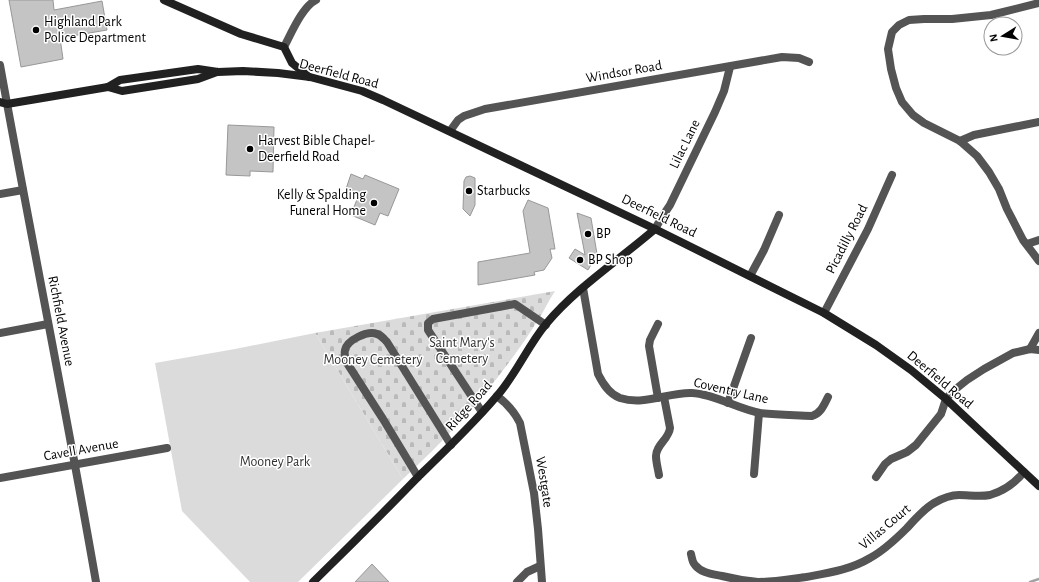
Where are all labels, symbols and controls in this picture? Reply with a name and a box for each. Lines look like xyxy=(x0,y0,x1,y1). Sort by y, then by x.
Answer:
place label: Highland Park Police Department xyxy=(44,15,146,45)
north arrow xyxy=(983,16,1023,56)
marker: Highland Park Police Department xyxy=(31,25,41,35)
text: N xyxy=(988,33,1000,43)
street label: Deerfield Road xyxy=(298,57,380,91)
street label: Windsor Road xyxy=(585,58,663,86)
street label: Lilac Lane xyxy=(667,117,703,171)
place label: Harvest Bible Chapel- Deerfield Road xyxy=(258,134,375,164)
marker: Harvest Bible Chapel- Deerfield Road xyxy=(245,144,255,154)
place label: Starbucks xyxy=(477,184,530,198)
marker: Starbucks xyxy=(464,186,474,196)
place label: Kelly & Spalding Funeral Home xyxy=(277,188,366,218)
street label: Deerfield Road xyxy=(619,192,699,240)
marker: Kelly & Spalding Funeral Home xyxy=(369,198,379,208)
street label: Picadilly Road xyxy=(823,202,871,276)
place label: BP xyxy=(596,227,611,241)
marker: BP xyxy=(583,229,593,239)
place label: BP Shop xyxy=(588,253,633,267)
marker: BP Shop xyxy=(575,255,585,265)
street label: Richfield Avenue xyxy=(45,275,77,367)
park label: Saint Mary's Cemetery xyxy=(429,336,495,366)
street label: Deerfield Road xyxy=(904,348,976,412)
park label: Mooney Cemetery xyxy=(324,353,422,367)
street label: Coventry Lane xyxy=(692,376,770,406)
street label: Ridge Road xyxy=(443,378,495,434)
street label: Cavell Avenue xyxy=(42,437,120,463)
park label: Mooney Park xyxy=(240,455,311,469)
street label: Westgate xyxy=(533,455,555,509)
street label: Villas Court xyxy=(857,501,914,552)

